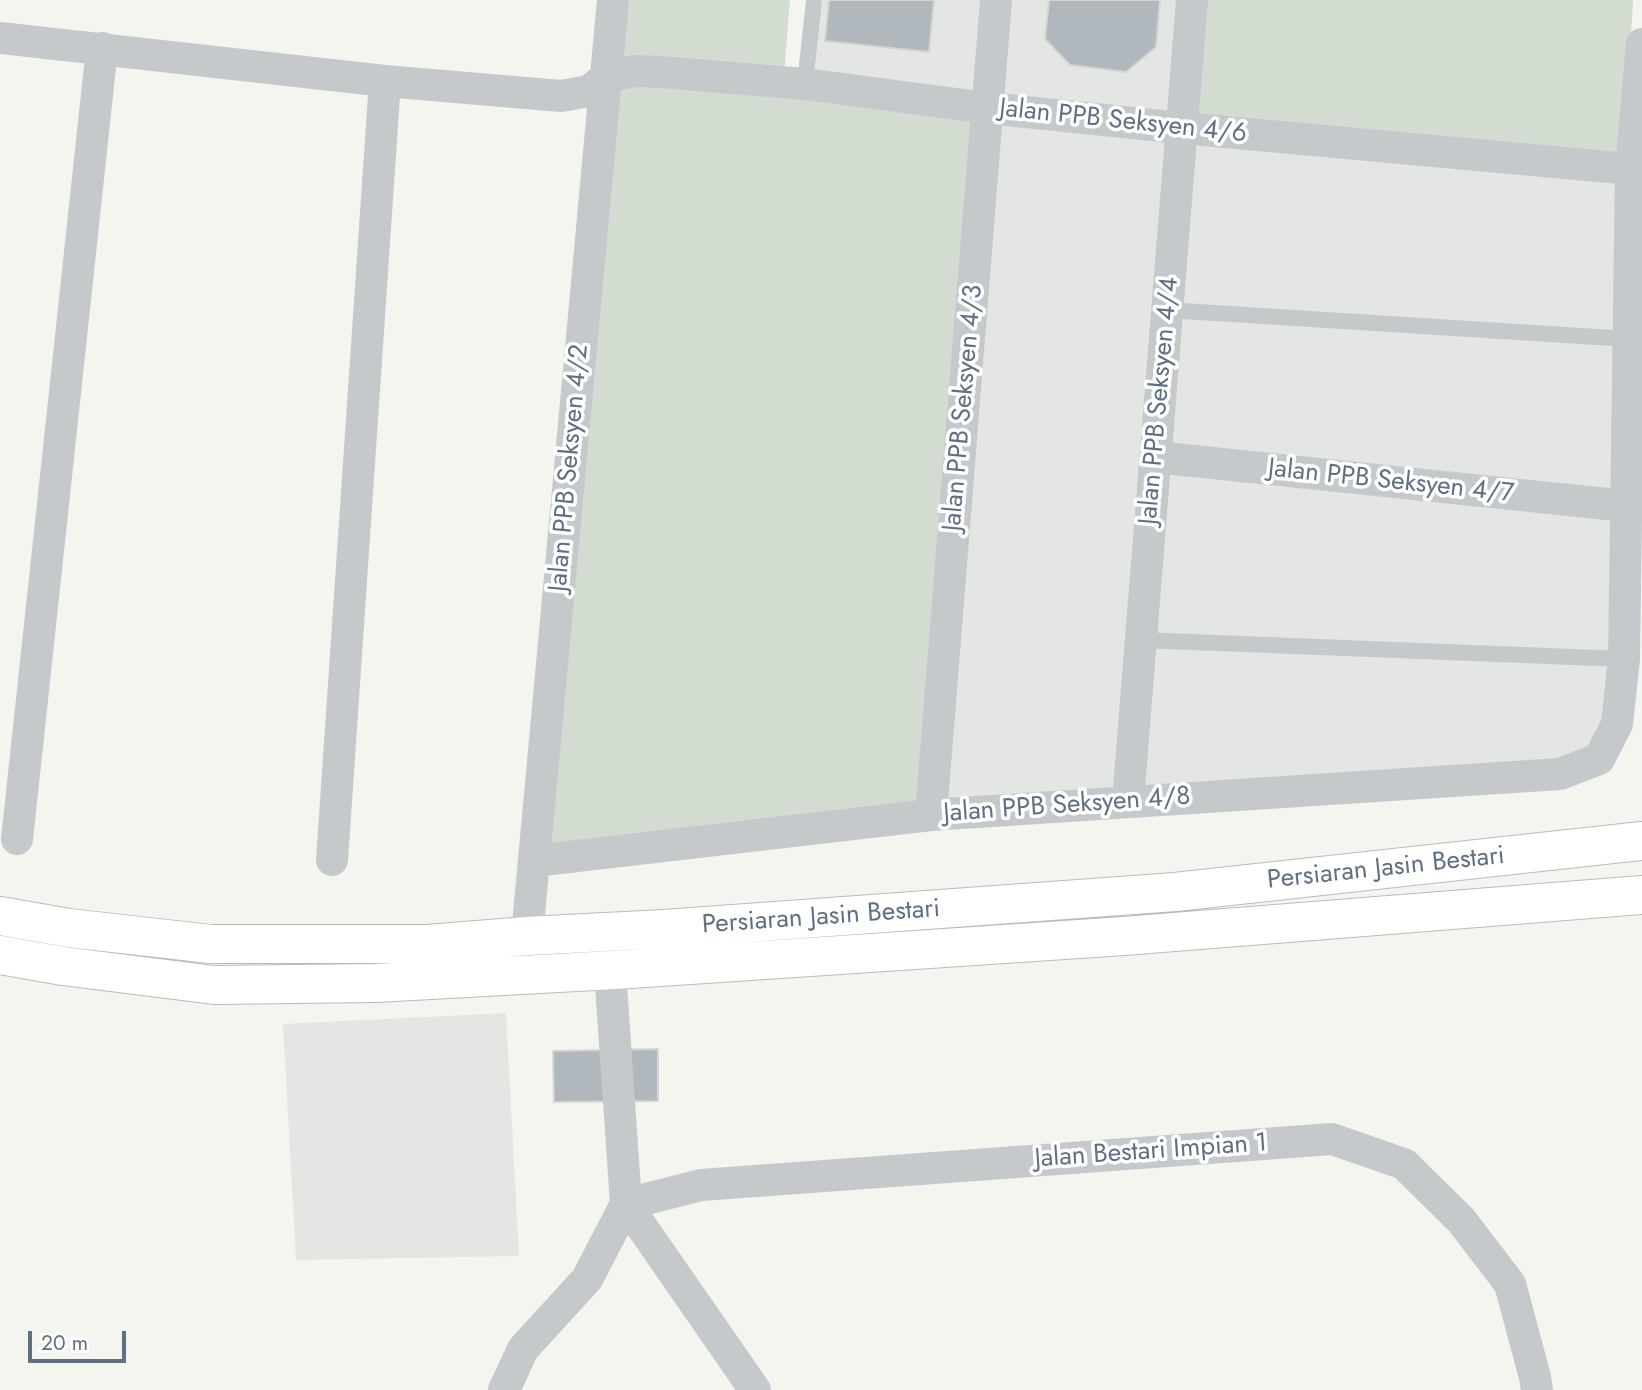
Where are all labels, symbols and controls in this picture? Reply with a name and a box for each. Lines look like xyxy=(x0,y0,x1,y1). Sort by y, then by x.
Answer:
street label: Jalan PPB Seksyen 4/6 xyxy=(998,94,1248,150)
street label: Jalan PPB Seksyen 4/4 xyxy=(1134,276,1186,526)
street label: Jalan PPB Seksyen 4/3 xyxy=(938,283,990,533)
street label: Jalan PPB Seksyen 4/2 xyxy=(544,343,596,593)
street label: Jalan PPB Seksyen 4/7 xyxy=(1267,454,1515,510)
street label: Jalan PPB Seksyen 4/8 xyxy=(942,782,1192,830)
street label: Persiaran Jasin Bestari xyxy=(1266,841,1506,897)
street label: Persiaran Jasin Bestari xyxy=(701,894,941,942)
street label: Jalan Bestari Impian 1 xyxy=(1034,1128,1268,1176)
scale bar xyxy=(32,1316,130,1360)
text: 20 m xyxy=(41,1328,88,1358)

